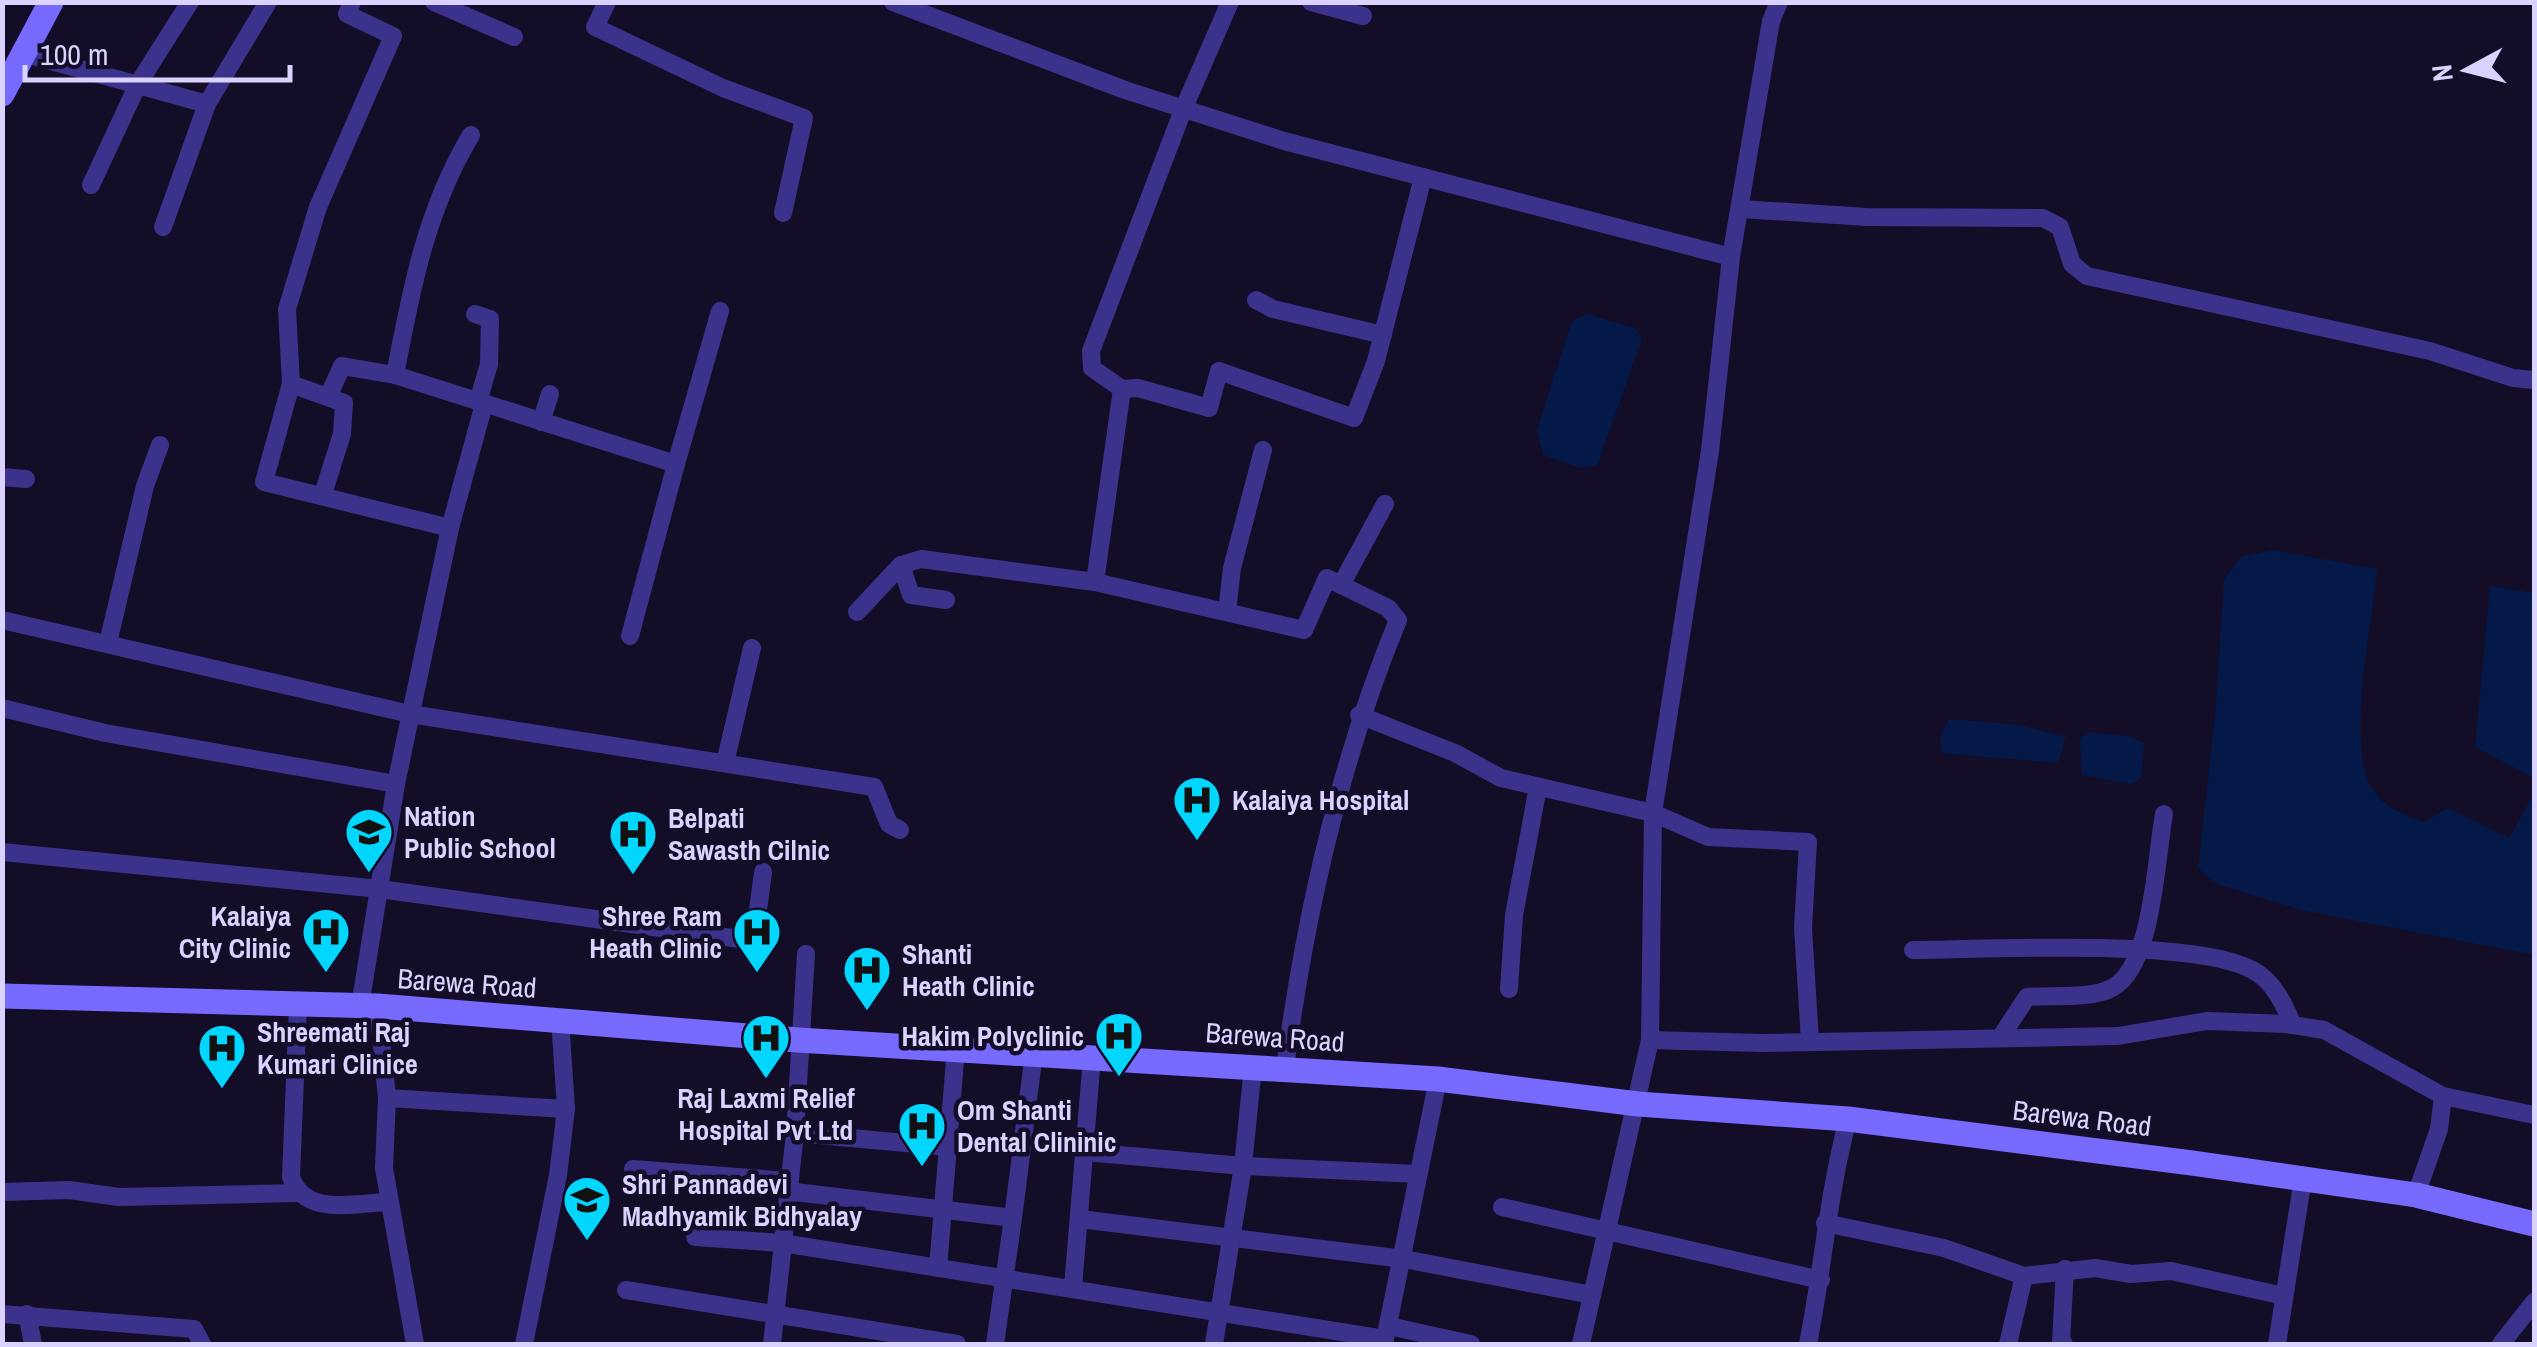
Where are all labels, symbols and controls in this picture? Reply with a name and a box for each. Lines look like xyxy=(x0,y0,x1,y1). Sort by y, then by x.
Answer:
scale bar xyxy=(25,20,290,82)
north arrow xyxy=(2417,20,2517,120)
text: 100 m xyxy=(40,34,108,74)
text: N xyxy=(2422,63,2462,84)
hospital icon: Kalaiya Hospital xyxy=(1171,774,1223,842)
place label: Kalaiya Hospital xyxy=(1232,781,1409,819)
place label: Nation Public School xyxy=(404,797,556,867)
place label: Belpati Sawasth Cilnic xyxy=(668,799,830,869)
school or university icon: Nation Public School xyxy=(343,806,395,874)
hospital icon: Belpati Sawasth Cilnic xyxy=(607,808,659,876)
place label: Kalaiya City Clinic xyxy=(179,897,291,967)
place label: Shree Ram Heath Clinic xyxy=(589,897,722,967)
hospital icon: Kalaiya City Clinic xyxy=(300,906,352,974)
hospital icon: Shree Ram Heath Clinic xyxy=(731,906,783,974)
place label: Shanti Heath Clinic xyxy=(902,935,1035,1005)
hospital icon: Shanti Heath Clinic xyxy=(841,944,893,1012)
street label: Barewa Road xyxy=(396,959,538,1007)
hospital icon: Hakim Polyclinic xyxy=(1093,1010,1145,1078)
hospital icon: Raj Laxmi Relief Hospital Pvt Ltd xyxy=(740,1012,792,1080)
place label: Shreemati Raj Kumari Clinice xyxy=(257,1013,418,1083)
street label: Barewa Road xyxy=(1204,1013,1346,1061)
place label: Hakim Polyclinic xyxy=(901,1017,1084,1055)
hospital icon: Shreemati Raj Kumari Clinice xyxy=(196,1022,248,1090)
place label: Raj Laxmi Relief Hospital Pvt Ltd xyxy=(677,1079,855,1149)
place label: Om Shanti Dental Clininic xyxy=(957,1091,1117,1161)
street label: Barewa Road xyxy=(2011,1091,2153,1145)
hospital icon: Om Shanti Dental Clininic xyxy=(896,1100,948,1168)
place label: Shri Pannadevi Madhyamik Bidhyalay xyxy=(622,1165,862,1235)
school or university icon: Shri Pannadevi Madhyamik Bidhyalay xyxy=(561,1174,613,1242)

